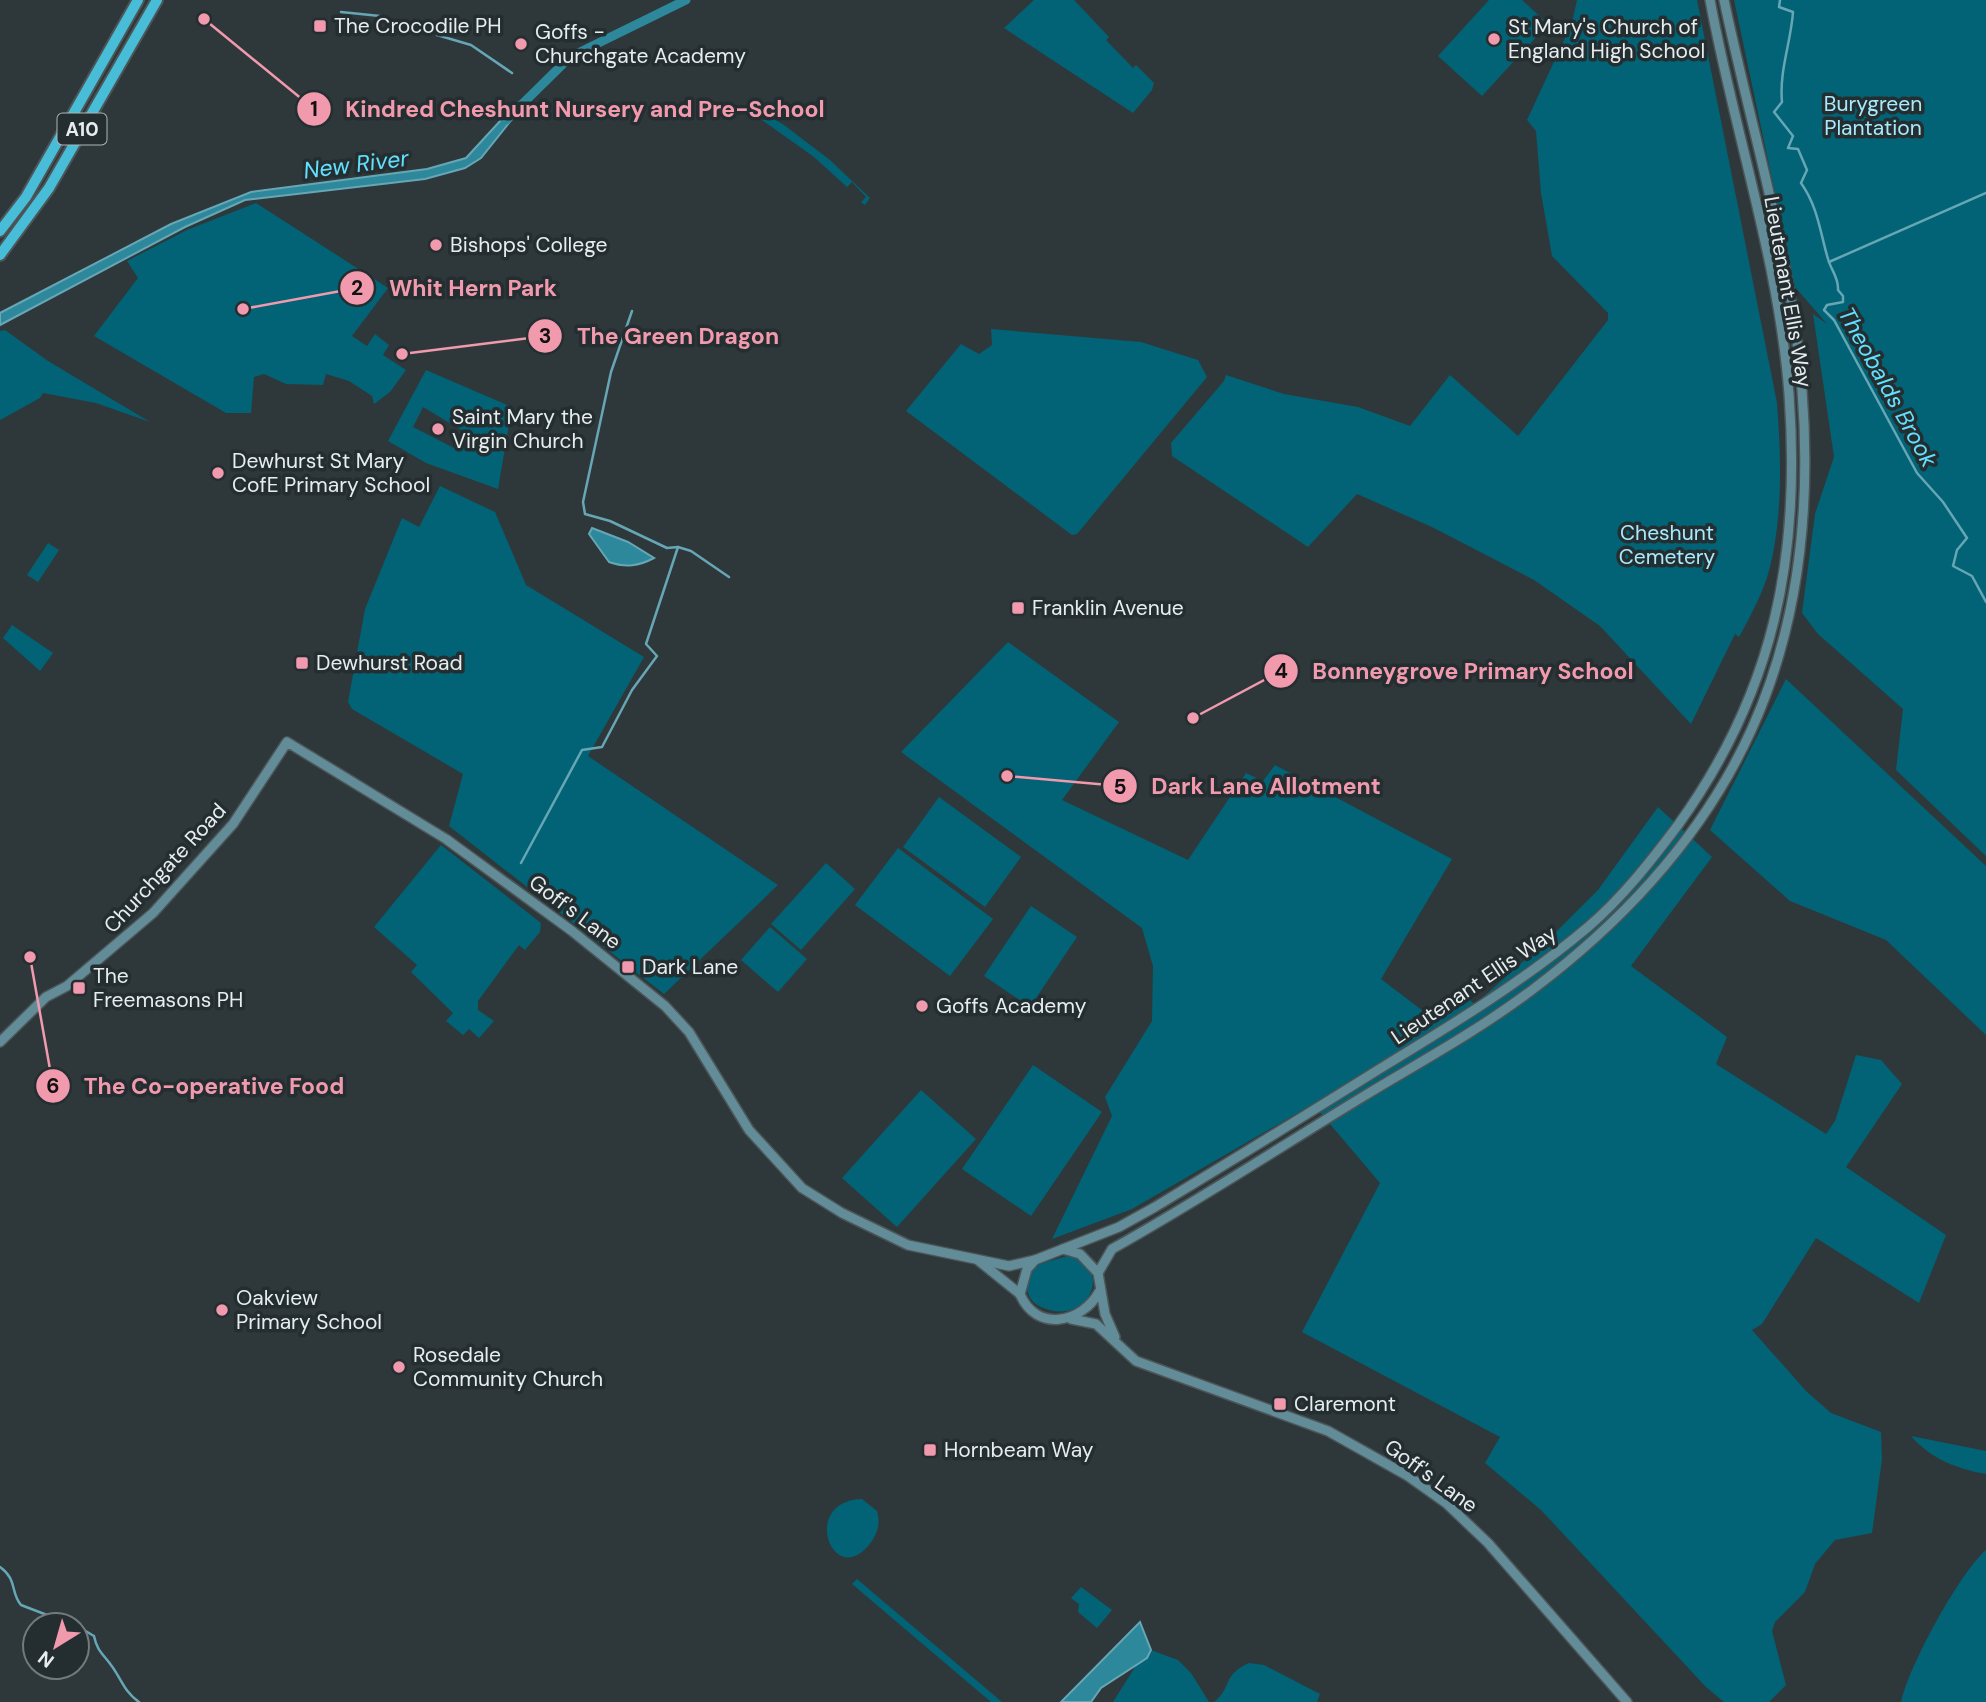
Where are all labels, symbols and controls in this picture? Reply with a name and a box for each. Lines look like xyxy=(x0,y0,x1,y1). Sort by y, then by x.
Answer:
place label: The Crocodile PH xyxy=(334,12,502,40)
place label: St Mary's Church of England High School xyxy=(1508,13,1705,65)
marker: The Crocodile PH xyxy=(312,18,328,34)
place label: Goffs - Churchgate Academy xyxy=(535,18,746,70)
marker: St Mary's Church of England High School xyxy=(1486,31,1502,47)
marker: Goffs - Churchgate Academy xyxy=(513,36,529,52)
callout: Kindred Cheshunt Nursery and Pre-School xyxy=(297,87,839,131)
park label: Burygreen Plantation xyxy=(1824,90,1922,142)
text: Kindred Cheshunt Nursery and Pre-School xyxy=(345,94,825,124)
text: 1 xyxy=(310,95,318,123)
road number: A10 xyxy=(57,113,106,144)
water label: New River xyxy=(302,142,412,185)
street label: Lieutenant Ellis Way xyxy=(1757,194,1819,390)
place label: Bishops' College xyxy=(450,231,607,259)
marker: Bishops' College xyxy=(428,237,444,253)
callout: Whit Hern Park xyxy=(340,266,571,310)
text: Whit Hern Park xyxy=(389,273,557,303)
text: 2 xyxy=(351,274,363,302)
water label: Theobalds Brook xyxy=(1832,302,1945,473)
callout: The Green Dragon xyxy=(528,314,793,358)
text: The Green Dragon xyxy=(577,321,779,351)
text: 3 xyxy=(539,322,551,350)
place label: Saint Mary the Virgin Church xyxy=(452,403,593,455)
marker: Saint Mary the Virgin Church xyxy=(430,421,446,437)
place label: Dewhurst St Mary CofE Primary School xyxy=(232,447,430,499)
marker: Dewhurst St Mary CofE Primary School xyxy=(210,465,226,481)
park label: Cheshunt Cemetery xyxy=(1619,519,1716,571)
place label: Franklin Avenue xyxy=(1032,594,1184,622)
marker: Franklin Avenue xyxy=(1010,600,1026,616)
place label: Dewhurst Road xyxy=(316,649,463,677)
callout: Bonneygrove Primary School xyxy=(1264,649,1648,693)
marker: Dewhurst Road xyxy=(294,655,310,671)
text: Bonneygrove Primary School xyxy=(1312,656,1634,686)
text: 4 xyxy=(1274,657,1288,685)
callout: Dark Lane Allotment xyxy=(1102,764,1395,808)
text: Dark Lane Allotment xyxy=(1151,771,1381,801)
text: 5 xyxy=(1113,773,1127,801)
street label: Churchgate Road xyxy=(98,797,232,939)
street label: Goff's Lane xyxy=(523,868,627,956)
street label: Lieutenant Ellis Way xyxy=(1386,919,1562,1051)
place label: Dark Lane xyxy=(642,953,738,981)
marker: Dark Lane xyxy=(620,959,636,975)
place label: The Freemasons PH xyxy=(93,962,243,1014)
marker: The Freemasons PH xyxy=(71,980,87,996)
place label: Goffs Academy xyxy=(936,992,1087,1020)
marker: Goffs Academy xyxy=(914,998,930,1014)
callout: The Co-operative Food xyxy=(35,1064,358,1108)
text: The Co-operative Food xyxy=(84,1071,344,1101)
text: 6 xyxy=(46,1072,60,1100)
place label: Oakview Primary School xyxy=(236,1284,382,1336)
marker: Oakview Primary School xyxy=(214,1302,230,1318)
place label: Rosedale Community Church xyxy=(413,1341,603,1393)
marker: Rosedale Community Church xyxy=(391,1359,407,1375)
place label: Claremont xyxy=(1294,1390,1396,1418)
marker: Claremont xyxy=(1272,1396,1288,1412)
street label: Goff's Lane xyxy=(1379,1433,1483,1519)
place label: Hornbeam Way xyxy=(944,1436,1094,1464)
marker: Hornbeam Way xyxy=(922,1442,938,1458)
north arrow xyxy=(21,1611,91,1681)
text: N xyxy=(33,1645,59,1673)

